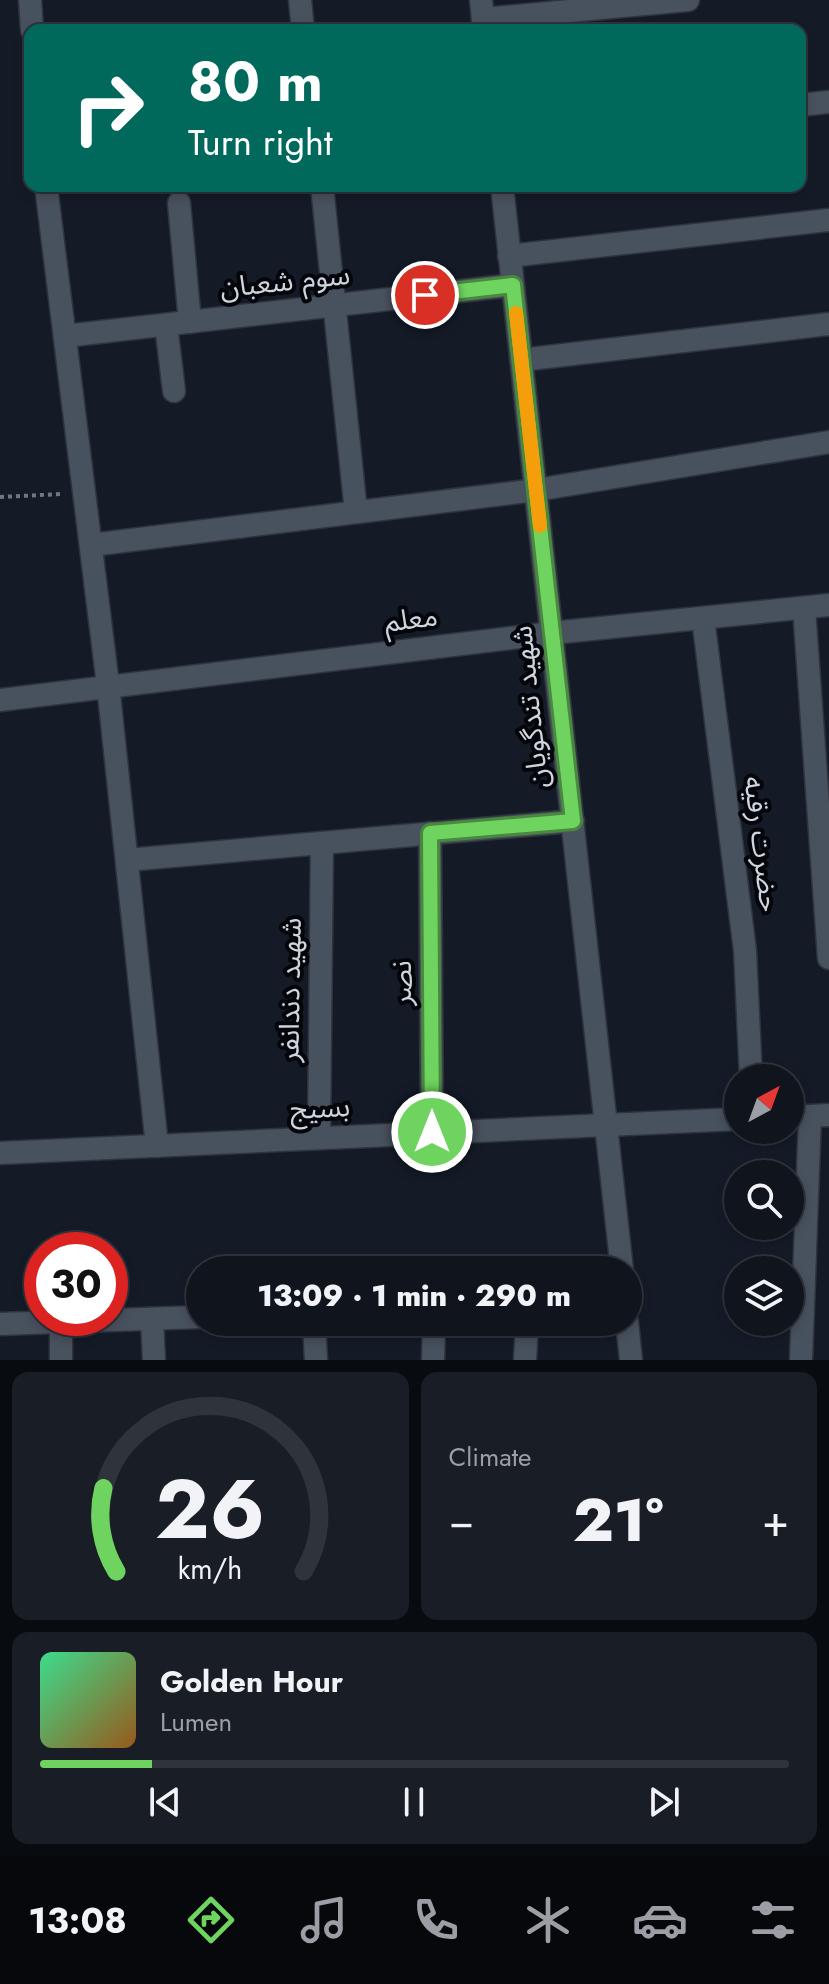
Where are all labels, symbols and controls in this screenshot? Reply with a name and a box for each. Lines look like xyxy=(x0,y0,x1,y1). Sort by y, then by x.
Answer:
text: 80 m xyxy=(188,41,323,122)
icon: right xyxy=(56,56,160,160)
text: Turn right xyxy=(188,116,333,168)
street label: سوم شعبان xyxy=(218,254,352,308)
pin xyxy=(391,261,459,329)
icon: arrive xyxy=(403,273,447,317)
street label: معلم xyxy=(382,595,440,644)
street label: شهید تندگویان xyxy=(501,624,559,790)
street label: حضرت رقیه xyxy=(733,774,791,914)
street label: شهید دندانفر xyxy=(268,917,312,1064)
street label: نصر xyxy=(381,960,422,1007)
north arrow xyxy=(724,1064,804,1144)
map controls xyxy=(724,1064,804,1336)
street label: بسیج xyxy=(289,1086,351,1130)
position arrow xyxy=(390,1090,474,1174)
button: search xyxy=(724,1160,804,1240)
speed limit sign: 30 xyxy=(24,1232,128,1336)
button: layers xyxy=(724,1256,804,1336)
text: 13:09 · 1 min · 290 m xyxy=(257,1274,571,1317)
text: Climate xyxy=(449,1438,531,1476)
text: 26 xyxy=(155,1449,265,1569)
text: 21° xyxy=(573,1477,664,1564)
text: − xyxy=(449,1489,474,1553)
text: + xyxy=(762,1489,789,1553)
text: km/h xyxy=(178,1548,243,1590)
text: Golden Hour xyxy=(160,1660,343,1703)
text: Lumen xyxy=(160,1703,232,1741)
icon: previous xyxy=(143,1780,187,1824)
icon: pause xyxy=(392,1780,436,1824)
icon: next xyxy=(642,1780,686,1824)
icon: directions xyxy=(183,1892,239,1948)
icon: music xyxy=(296,1892,352,1948)
icon: phone xyxy=(408,1892,464,1948)
icon: climate xyxy=(520,1892,576,1948)
icon: car xyxy=(632,1892,688,1948)
icon: filters xyxy=(745,1892,801,1948)
text: 13:08 xyxy=(28,1894,127,1946)

